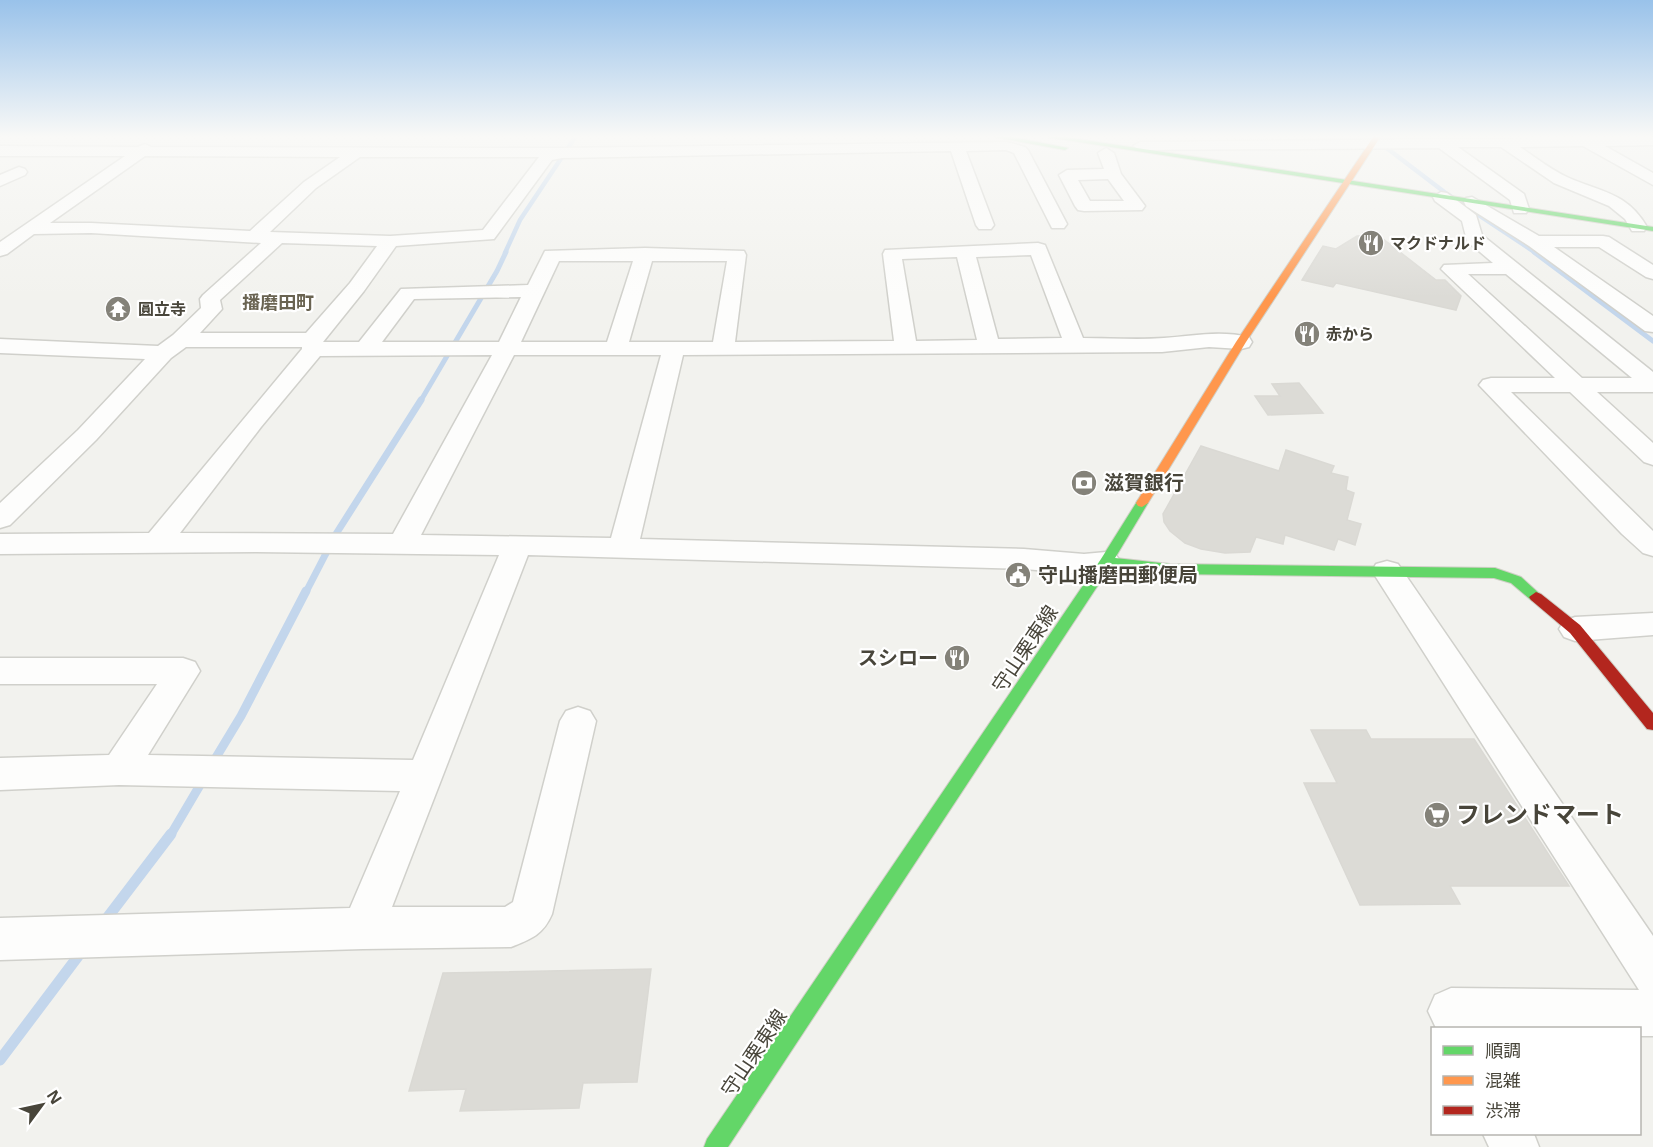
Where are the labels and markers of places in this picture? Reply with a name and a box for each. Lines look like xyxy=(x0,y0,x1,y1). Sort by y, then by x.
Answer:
restaurant icon: マクドナルド xyxy=(1356,228,1386,258)
place label: マクドナルド xyxy=(1390,232,1486,254)
temple icon: 圓立寺 xyxy=(103,294,133,324)
place label: 圓立寺 xyxy=(138,298,186,320)
restaurant icon: 赤から xyxy=(1292,319,1322,349)
place label: 赤から xyxy=(1326,323,1374,345)
bank icon: 滋賀銀行 xyxy=(1069,468,1099,498)
place label: 滋賀銀行 xyxy=(1104,469,1184,496)
public building icon: 守山播磨田郵便局 xyxy=(1003,560,1033,590)
place label: 守山播磨田郵便局 xyxy=(1038,561,1198,588)
restaurant icon: スシロー xyxy=(942,643,972,673)
place label: スシロー xyxy=(858,644,938,671)
place label: フレンドマート xyxy=(1456,797,1624,830)
supermarket icon: フレンドマート xyxy=(1422,800,1452,830)

